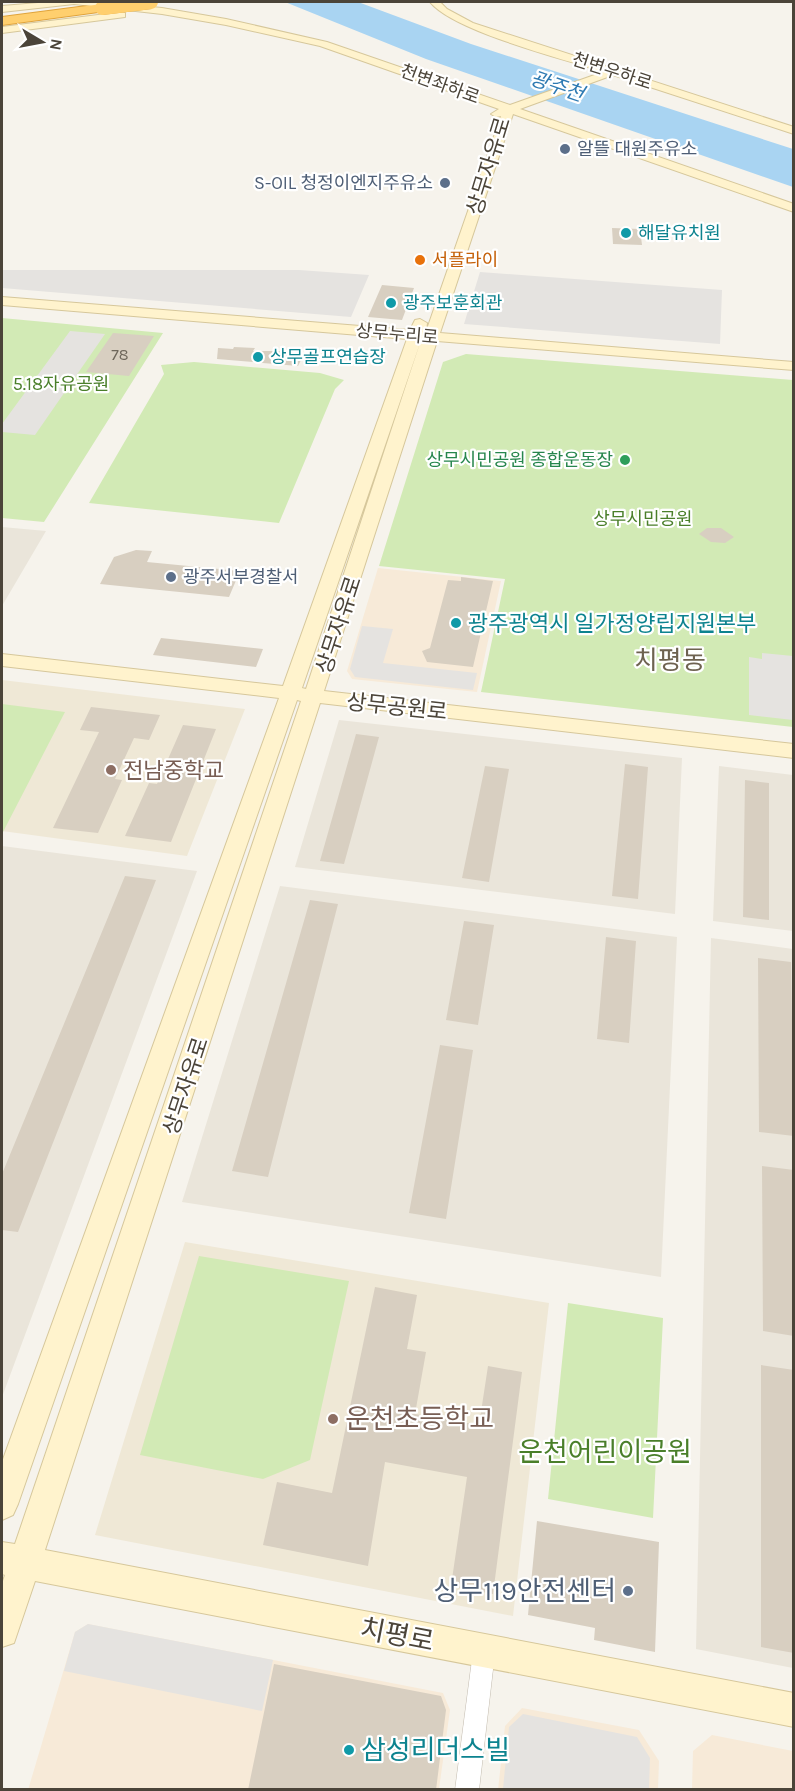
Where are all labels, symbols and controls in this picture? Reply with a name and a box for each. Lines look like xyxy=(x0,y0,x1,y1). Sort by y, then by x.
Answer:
north arrow xyxy=(12,12,72,72)
text: N xyxy=(46,37,67,52)
street label: 천변우하로 xyxy=(569,48,655,94)
street label: 천변좌하로 xyxy=(397,60,483,108)
water label: 광주천 xyxy=(527,67,589,107)
street label: 상무자유로 xyxy=(462,114,516,218)
place label: 알뜰 대원주유소 xyxy=(577,138,697,160)
marker: 알뜰 대원주유소 xyxy=(558,142,572,156)
place label: S-OIL 청정이엔지주유소 xyxy=(254,172,433,194)
marker: S-OIL 청정이엔지주유소 xyxy=(438,176,452,190)
place label: 해달유치원 xyxy=(638,222,721,244)
marker: 해달유치원 xyxy=(619,226,633,240)
place label: 서플라이 xyxy=(432,249,498,271)
marker: 서플라이 xyxy=(413,253,427,267)
place label: 광주보훈회관 xyxy=(403,292,503,314)
marker: 광주보훈회관 xyxy=(384,296,398,310)
street label: 상무누리로 xyxy=(355,319,439,349)
house number: 78 xyxy=(111,345,129,364)
place label: 상무골프연습장 xyxy=(270,346,386,368)
marker: 상무골프연습장 xyxy=(251,350,265,364)
park label: 5.18자유공원 xyxy=(13,373,109,395)
place label: 상무시민공원 종합운동장 xyxy=(427,449,613,471)
marker: 상무시민공원 종합운동장 xyxy=(618,453,632,467)
park label: 상무시민공원 xyxy=(593,508,693,530)
place label: 광주서부경찰서 xyxy=(183,566,299,588)
marker: 광주서부경찰서 xyxy=(164,570,178,584)
street label: 상무자유로 xyxy=(311,573,367,677)
place label: 광주광역시 일가정양립지원본부 xyxy=(468,611,757,637)
marker: 광주광역시 일가정양립지원본부 xyxy=(449,616,463,630)
district label: 치평동 xyxy=(634,645,706,676)
street label: 상무공원로 xyxy=(345,689,449,725)
place label: 전남중학교 xyxy=(123,758,224,784)
marker: 전남중학교 xyxy=(104,763,118,777)
street label: 상무자유로 xyxy=(158,1034,214,1138)
place label: 운천초등학교 xyxy=(345,1403,494,1435)
marker: 운천초등학교 xyxy=(326,1412,340,1426)
park label: 운천어린이공원 xyxy=(518,1436,692,1468)
place label: 상무119안전센터 xyxy=(433,1575,616,1607)
marker: 상무119안전센터 xyxy=(621,1584,635,1598)
street label: 치평로 xyxy=(357,1612,437,1658)
place label: 삼성리더스빌 xyxy=(361,1734,510,1766)
marker: 삼성리더스빌 xyxy=(342,1743,356,1757)

